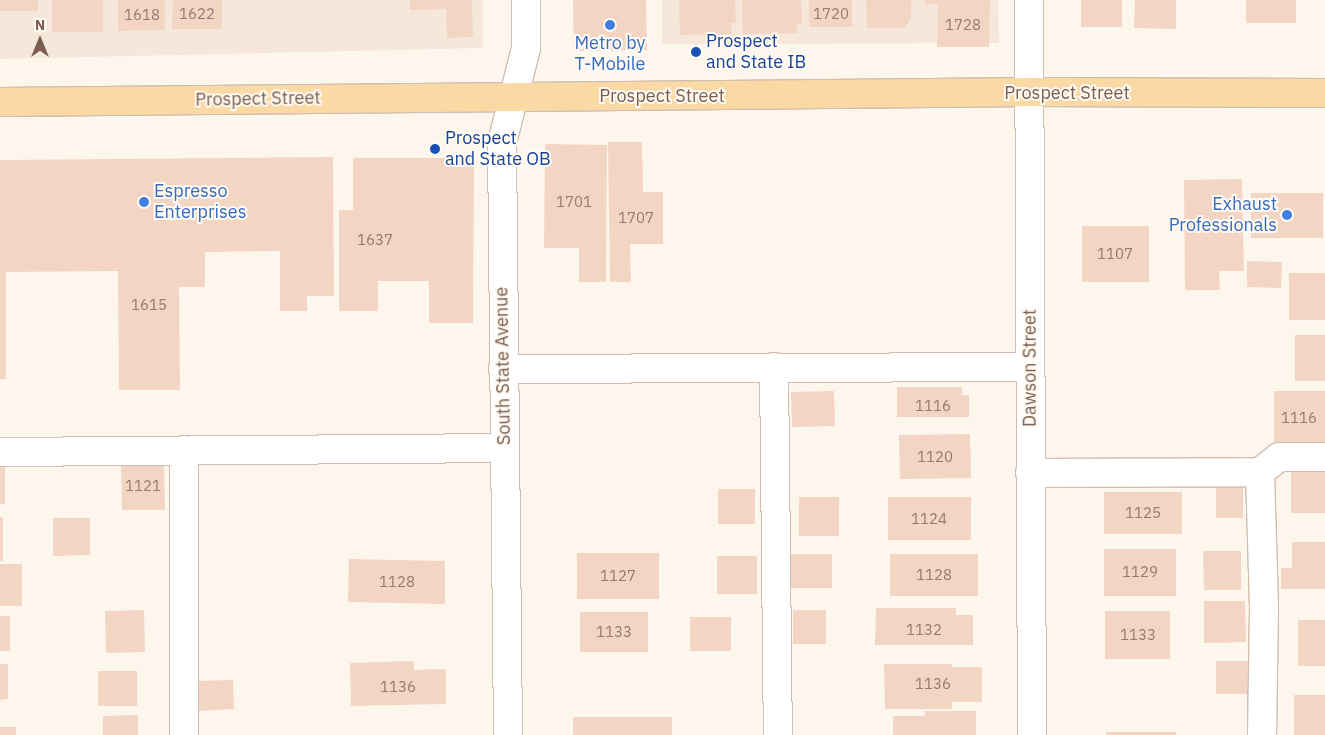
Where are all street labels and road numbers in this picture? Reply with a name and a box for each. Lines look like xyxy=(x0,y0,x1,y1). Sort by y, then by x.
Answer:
street label: Prospect Street xyxy=(1004,82,1130,104)
street label: Prospect Street xyxy=(599,85,725,107)
street label: Prospect Street xyxy=(195,87,321,111)
street label: South State Avenue xyxy=(491,287,515,445)
street label: Dawson Street xyxy=(1019,309,1041,427)

